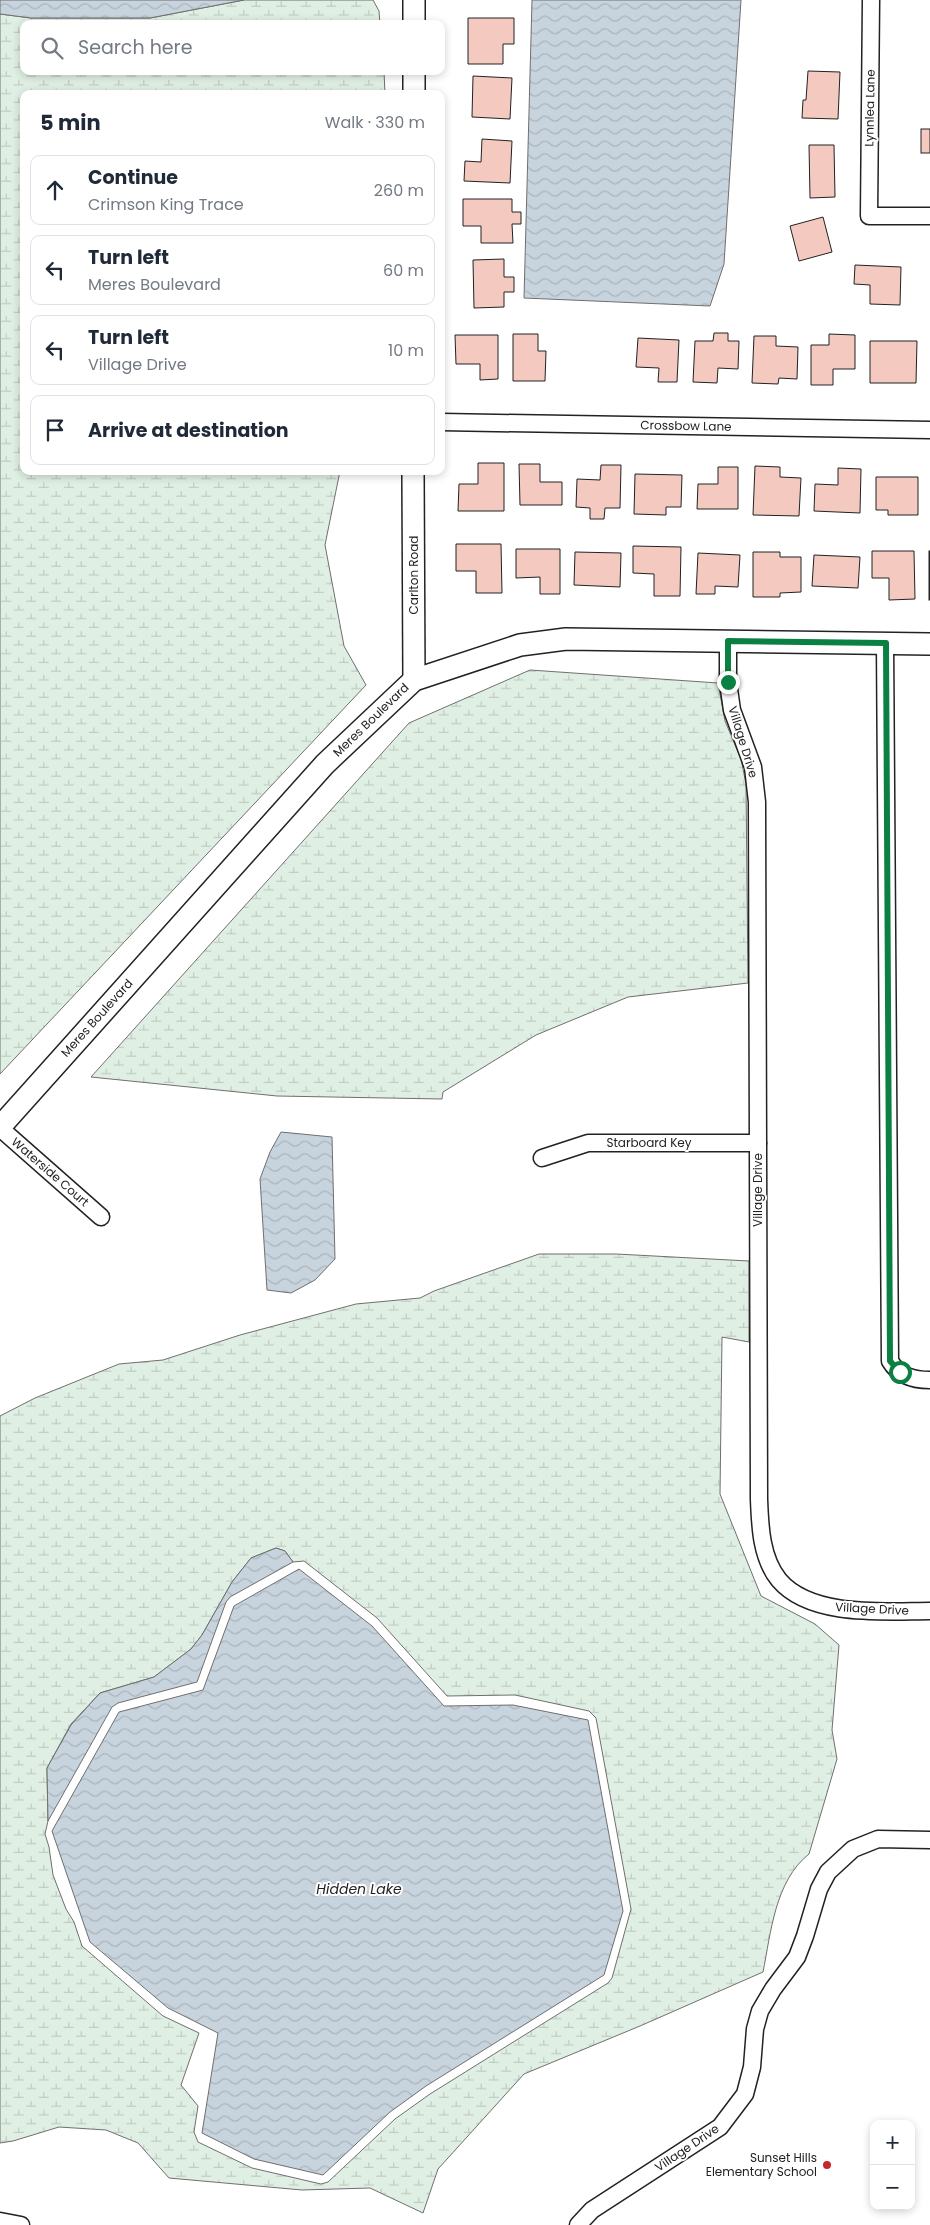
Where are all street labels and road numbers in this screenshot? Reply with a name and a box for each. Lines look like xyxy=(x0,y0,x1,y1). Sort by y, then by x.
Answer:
street label: Lynnlea Lane xyxy=(860,69,879,147)
street label: Crossbow Lane xyxy=(640,416,732,435)
street label: Carlton Road xyxy=(405,536,422,614)
street label: Meres Boulevard xyxy=(329,679,412,760)
street label: Village Drive xyxy=(725,704,762,780)
street label: Meres Boulevard xyxy=(57,975,136,1060)
street label: Waterside Court xyxy=(8,1133,93,1210)
street label: Starboard Key xyxy=(606,1134,692,1151)
street label: Village Drive xyxy=(749,1153,766,1227)
street label: Village Drive xyxy=(835,1598,909,1619)
street label: Village Drive xyxy=(651,2120,722,2175)

